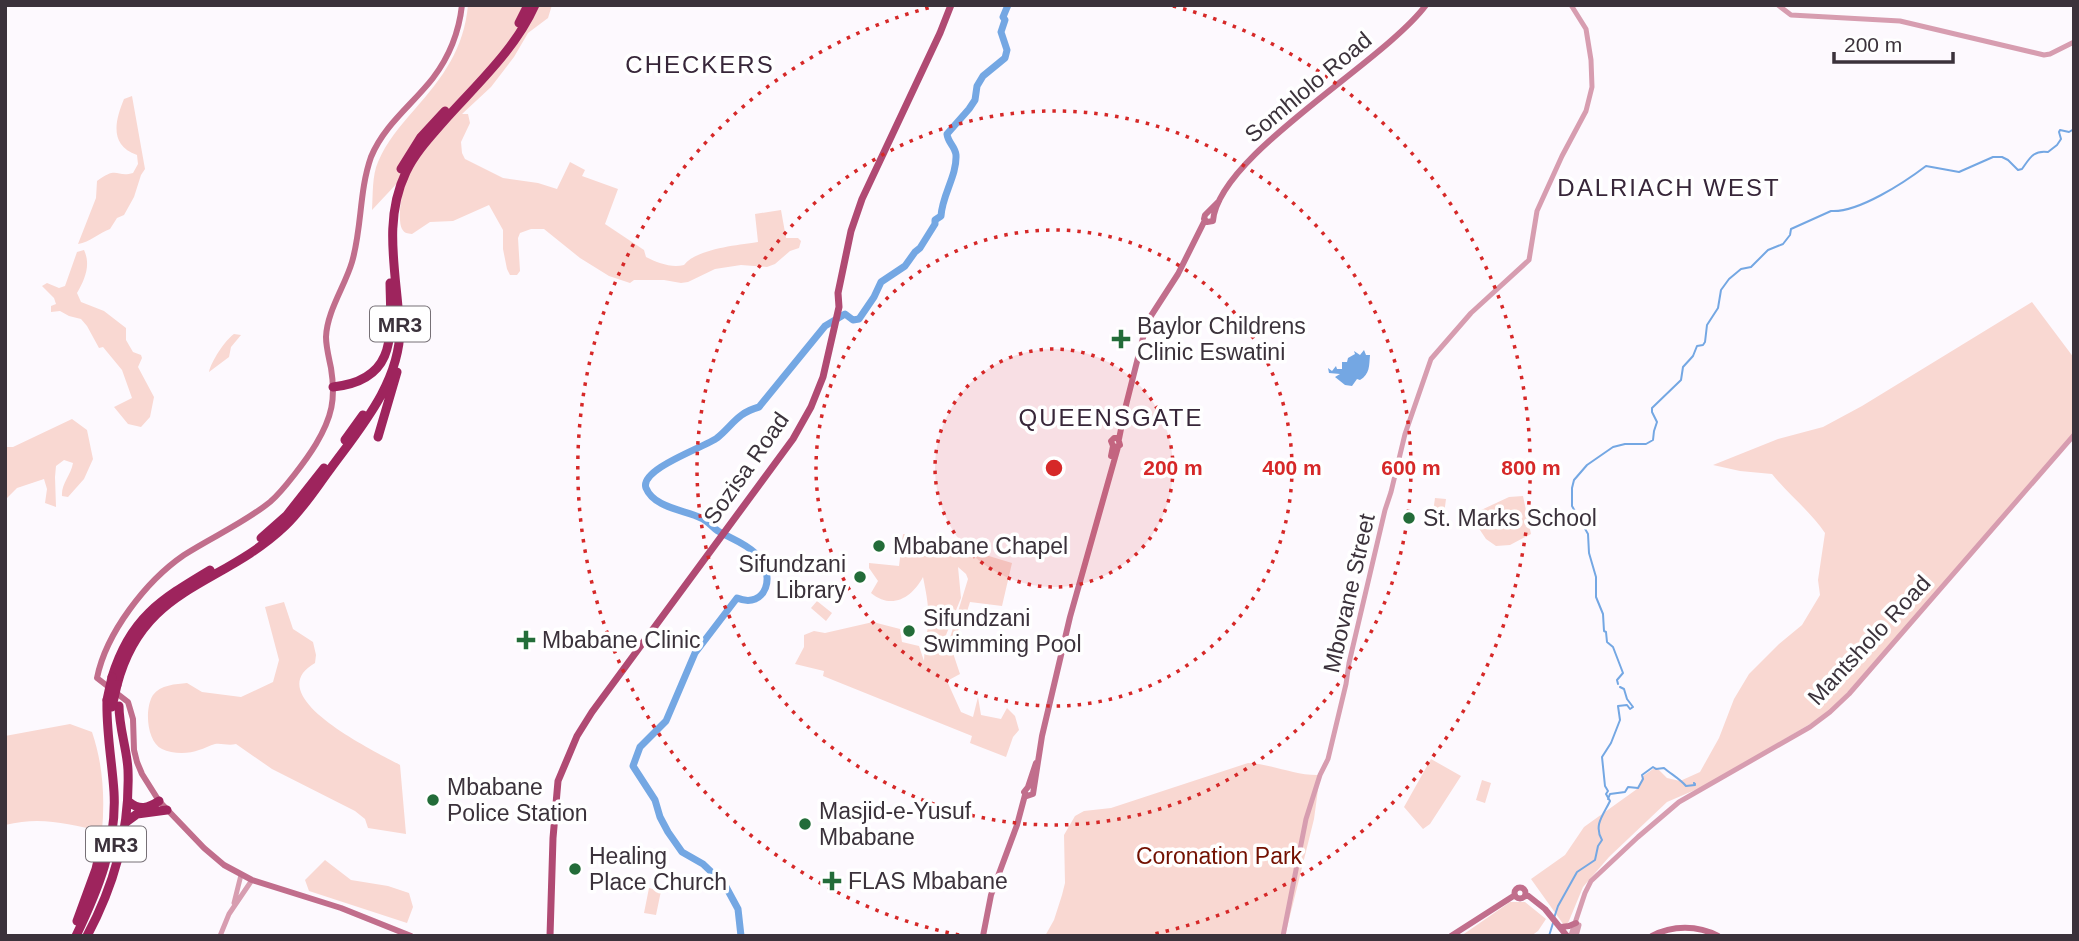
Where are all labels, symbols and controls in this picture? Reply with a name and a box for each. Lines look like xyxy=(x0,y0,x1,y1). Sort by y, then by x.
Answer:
scale bar xyxy=(1834,21,1953,65)
street label: Somhlolo Road xyxy=(1239,26,1377,148)
text: 200 m xyxy=(1844,33,1902,56)
district label: CHECKERS xyxy=(625,51,775,78)
district label: DALRIACH WEST xyxy=(1557,174,1781,201)
road number: MR3 xyxy=(370,306,430,342)
place label: Baylor Childrens Clinic Eswatini xyxy=(1137,313,1306,365)
marker: Baylor Childrens Clinic Eswatini xyxy=(1111,329,1131,349)
district label: QUEENSGATE xyxy=(1019,404,1203,431)
street label: Sozisa Road xyxy=(698,407,794,529)
centre of rings xyxy=(1042,456,1066,480)
text: 200 m xyxy=(1143,456,1203,479)
text: 400 m xyxy=(1262,456,1322,479)
text: 600 m xyxy=(1381,456,1441,479)
text: 800 m xyxy=(1501,456,1561,479)
place label: St. Marks School xyxy=(1423,505,1597,531)
street label: Mbovane Street xyxy=(1318,510,1380,675)
marker: St. Marks School xyxy=(1401,510,1417,526)
place label: Mbabane Chapel xyxy=(893,533,1068,559)
marker: Mbabane Chapel xyxy=(871,538,887,554)
place label: Sifundzani Library xyxy=(739,551,846,603)
marker: Sifundzani Library xyxy=(852,569,868,585)
street label: Mantsholo Road xyxy=(1802,570,1936,710)
place label: Sifundzani Swimming Pool xyxy=(923,605,1082,657)
marker: Sifundzani Swimming Pool xyxy=(901,623,917,639)
place label: Mbabane Clinic xyxy=(542,627,701,653)
marker: Mbabane Clinic xyxy=(516,630,536,650)
place label: Mbabane Police Station xyxy=(447,774,588,826)
marker: Mbabane Police Station xyxy=(425,792,441,808)
place label: Masjid-e-Yusuf Mbabane xyxy=(819,798,972,850)
marker: Masjid-e-Yusuf Mbabane xyxy=(797,816,813,832)
road number: MR3 xyxy=(86,826,146,862)
place label: Healing Place Church xyxy=(589,843,727,895)
park label: Coronation Park xyxy=(1136,843,1303,869)
marker: Healing Place Church xyxy=(567,861,583,877)
place label: FLAS Mbabane xyxy=(848,868,1008,894)
marker: FLAS Mbabane xyxy=(822,871,842,891)

